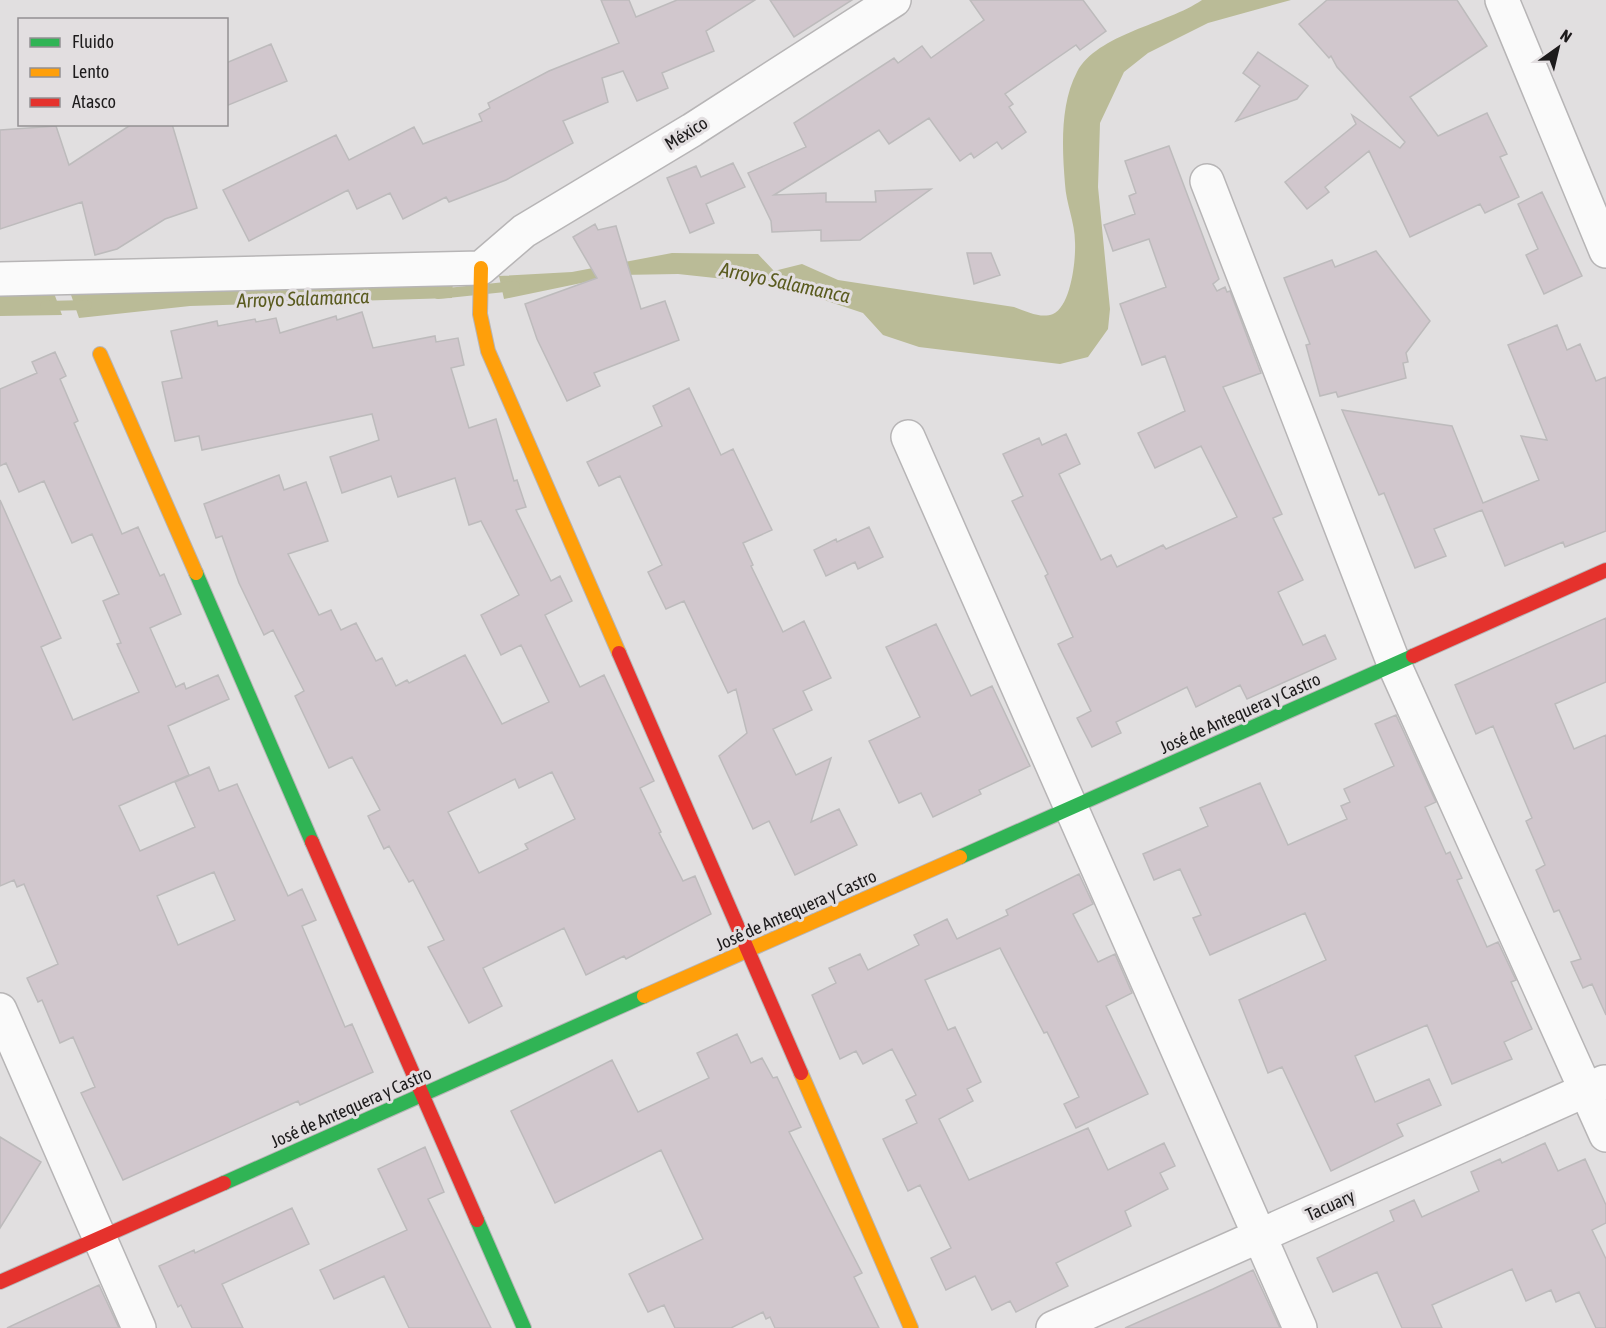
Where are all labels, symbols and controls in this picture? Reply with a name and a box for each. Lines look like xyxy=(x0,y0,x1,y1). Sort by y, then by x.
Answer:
legend xyxy=(18,18,228,126)
north arrow xyxy=(1528,18,1588,78)
text: N xyxy=(1557,25,1575,46)
text: Fluido xyxy=(72,31,114,52)
text: Lento xyxy=(72,61,109,82)
text: Atasco xyxy=(72,91,116,112)
street label: México xyxy=(661,112,711,154)
water label: Arroyo Salamanca xyxy=(717,257,852,307)
water label: Arroyo Salamanca xyxy=(235,284,370,312)
street label: José de Antequera y Castro xyxy=(1156,668,1324,758)
street label: José de Antequera y Castro xyxy=(712,865,880,955)
street label: José de Antequera y Castro xyxy=(267,1062,435,1152)
street label: Tacuary xyxy=(1302,1185,1358,1225)

